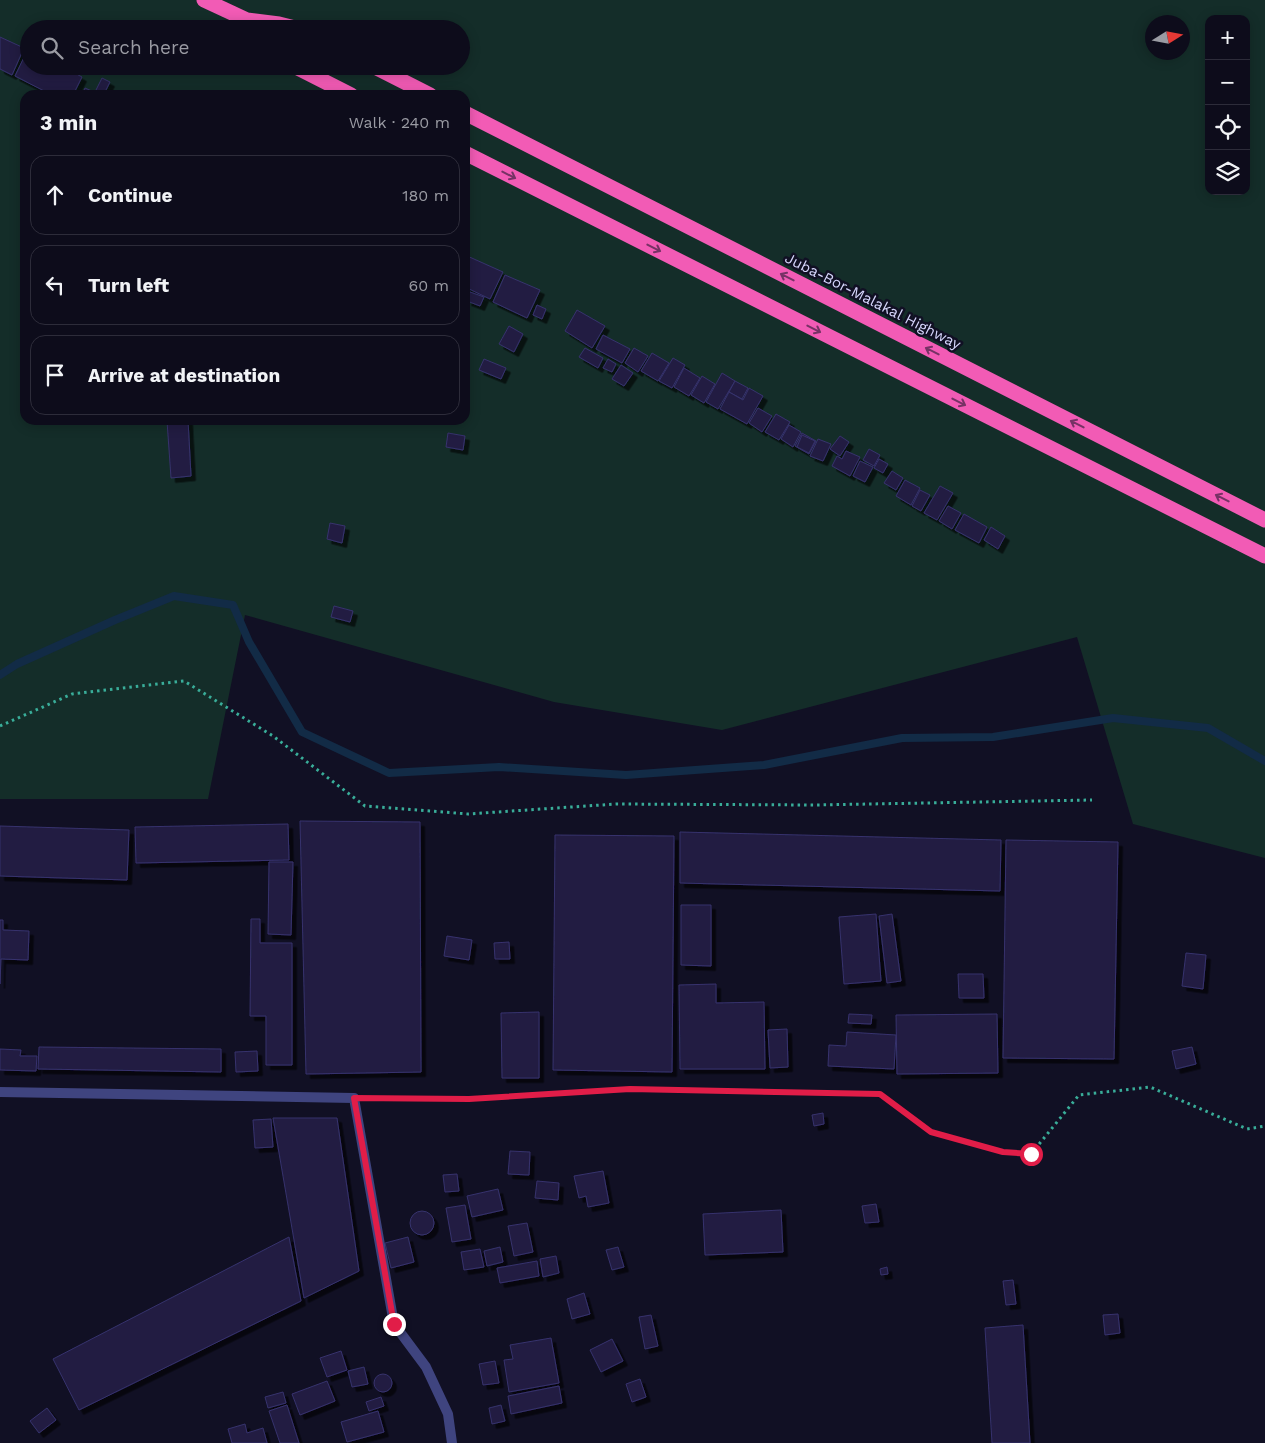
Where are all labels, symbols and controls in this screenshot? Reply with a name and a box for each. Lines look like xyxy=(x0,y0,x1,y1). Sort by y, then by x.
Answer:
north arrow xyxy=(1145,15,1190,60)
map controls xyxy=(1205,15,1250,195)
button: + xyxy=(1205,15,1250,60)
search box xyxy=(20,20,470,75)
icon: search xyxy=(38,34,66,62)
text: Search here xyxy=(78,36,189,59)
button: − xyxy=(1205,60,1250,105)
button: locate xyxy=(1205,105,1250,150)
text: 3 min xyxy=(40,110,97,135)
text: Walk · 240 m xyxy=(349,113,450,132)
button: layers xyxy=(1205,150,1250,195)
one-way arrow xyxy=(501,170,516,180)
icon: ahead xyxy=(41,181,69,209)
text: Continue xyxy=(88,184,172,207)
text: 180 m xyxy=(402,186,449,205)
one-way arrow xyxy=(646,243,661,253)
street label: Juba-Bor-Malakal Highway xyxy=(782,249,964,353)
icon: left xyxy=(41,271,69,299)
one-way arrow xyxy=(780,272,795,281)
text: Turn left xyxy=(88,274,169,297)
text: 60 m xyxy=(409,276,449,295)
one-way arrow xyxy=(807,324,822,334)
one-way arrow xyxy=(925,346,940,355)
icon: arrive xyxy=(41,361,69,389)
text: Arrive at destination xyxy=(88,364,280,387)
one-way arrow xyxy=(952,397,967,407)
one-way arrow xyxy=(1070,419,1085,429)
one-way arrow xyxy=(1214,493,1229,503)
route start xyxy=(1020,1143,1043,1166)
route end xyxy=(383,1313,406,1336)

